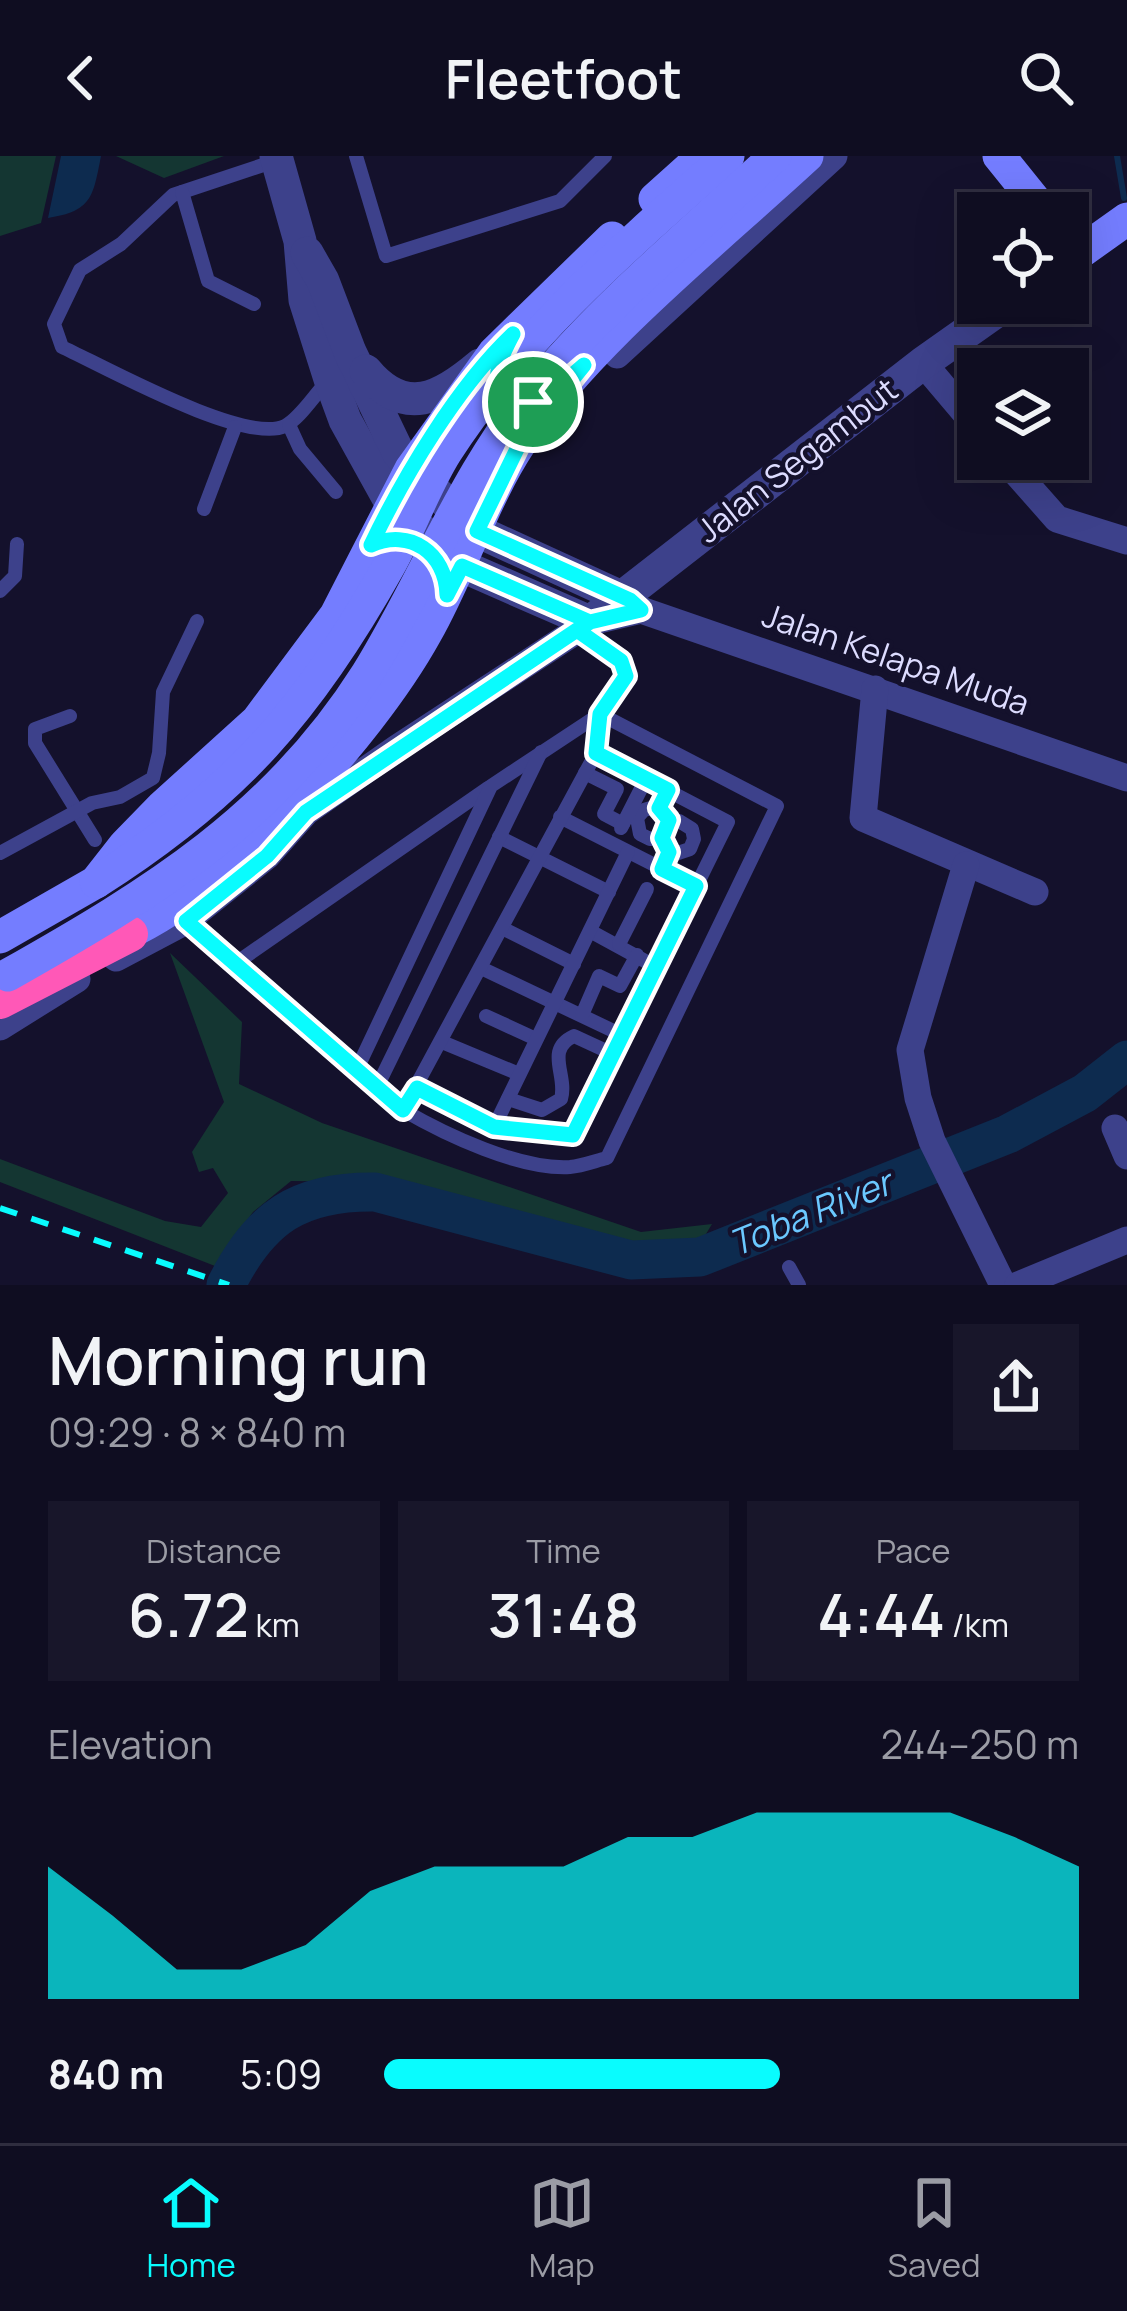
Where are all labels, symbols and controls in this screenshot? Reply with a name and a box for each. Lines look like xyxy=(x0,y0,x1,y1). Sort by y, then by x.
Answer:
text: Fleetfoot xyxy=(445,41,682,115)
icon: back xyxy=(48,45,114,111)
icon: search xyxy=(1013,45,1079,111)
map controls xyxy=(957,192,1089,480)
button: locate xyxy=(957,192,1089,324)
button: layers xyxy=(957,348,1089,480)
pin xyxy=(482,351,584,453)
street label: Jalan Segambut xyxy=(687,367,907,552)
icon: arrive xyxy=(500,369,566,435)
street label: Jalan Kelapa Muda xyxy=(757,592,1035,725)
water label: Toba River xyxy=(721,1156,902,1267)
text: Morning run xyxy=(48,1315,429,1405)
button: share xyxy=(953,1324,1079,1450)
text: 09:29 · 8 × 840 m xyxy=(48,1405,346,1459)
text: Distance xyxy=(146,1528,281,1573)
text: Time xyxy=(526,1528,601,1573)
text: Pace xyxy=(876,1528,950,1573)
text: 6.72 xyxy=(128,1573,249,1655)
text: 31:48 xyxy=(488,1573,639,1655)
text: 4:44 xyxy=(817,1573,945,1655)
text: km xyxy=(249,1602,300,1647)
text: /km xyxy=(945,1602,1009,1647)
text: Elevation xyxy=(48,1717,213,1771)
text: 244–250 m xyxy=(881,1717,1079,1771)
text: 840 m xyxy=(48,2047,164,2101)
text: 5:09 xyxy=(240,2047,322,2101)
tab: Home xyxy=(146,2170,236,2287)
tab: Map xyxy=(529,2170,595,2287)
tab: Saved xyxy=(888,2170,981,2287)

